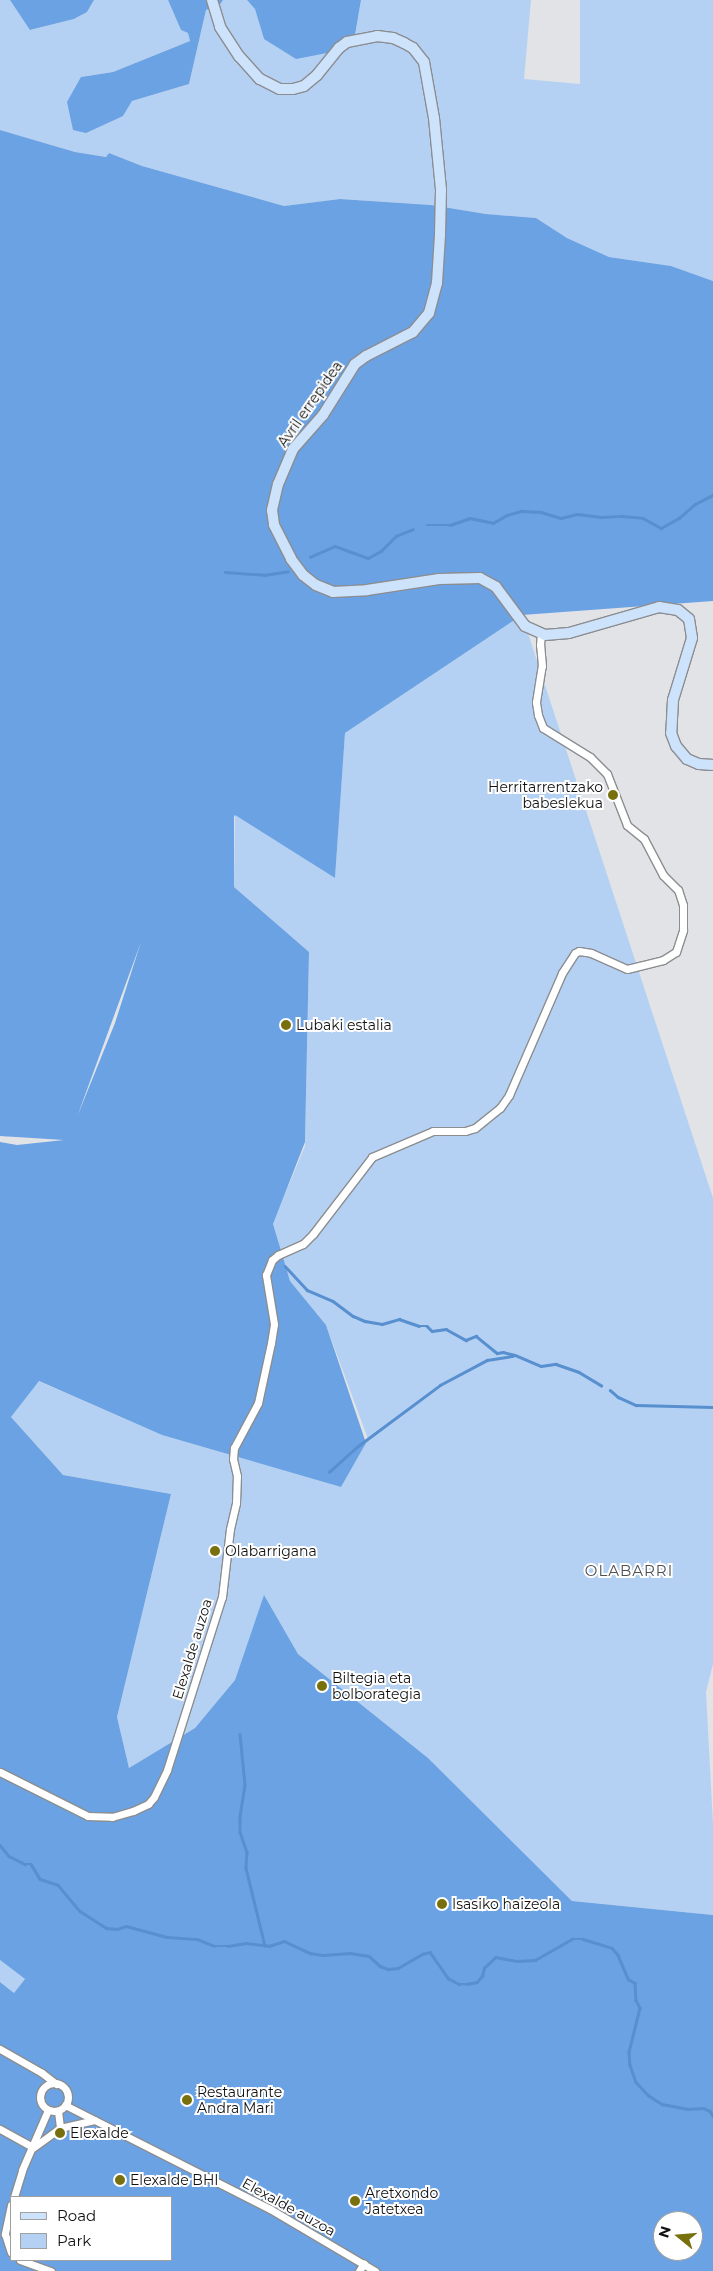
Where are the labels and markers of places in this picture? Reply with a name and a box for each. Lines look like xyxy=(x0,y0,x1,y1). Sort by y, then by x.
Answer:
place label: Herritarrentzako babeslekua xyxy=(488,779,603,812)
marker: Herritarrentzako babeslekua xyxy=(607,789,619,801)
place label: Lubaki estalia xyxy=(296,1017,392,1033)
marker: Lubaki estalia xyxy=(280,1019,292,1031)
place label: Olabarrigana xyxy=(225,1543,317,1559)
marker: Olabarrigana xyxy=(209,1545,221,1557)
place label: Biltegia eta bolborategia xyxy=(332,1670,421,1702)
marker: Biltegia eta bolborategia xyxy=(316,1680,328,1692)
place label: Isasiko haizeola xyxy=(452,1896,560,1912)
marker: Isasiko haizeola xyxy=(436,1898,448,1910)
place label: Restaurante Andra Mari xyxy=(197,2084,282,2116)
marker: Restaurante Andra Mari xyxy=(181,2094,193,2106)
place label: Elexalde xyxy=(70,2125,129,2141)
marker: Elexalde xyxy=(54,2127,66,2139)
place label: Elexalde BHI xyxy=(130,2172,219,2188)
marker: Elexalde BHI xyxy=(114,2174,126,2186)
place label: Aretxondo Jatetxea xyxy=(365,2185,438,2218)
marker: Aretxondo Jatetxea xyxy=(349,2195,361,2207)

